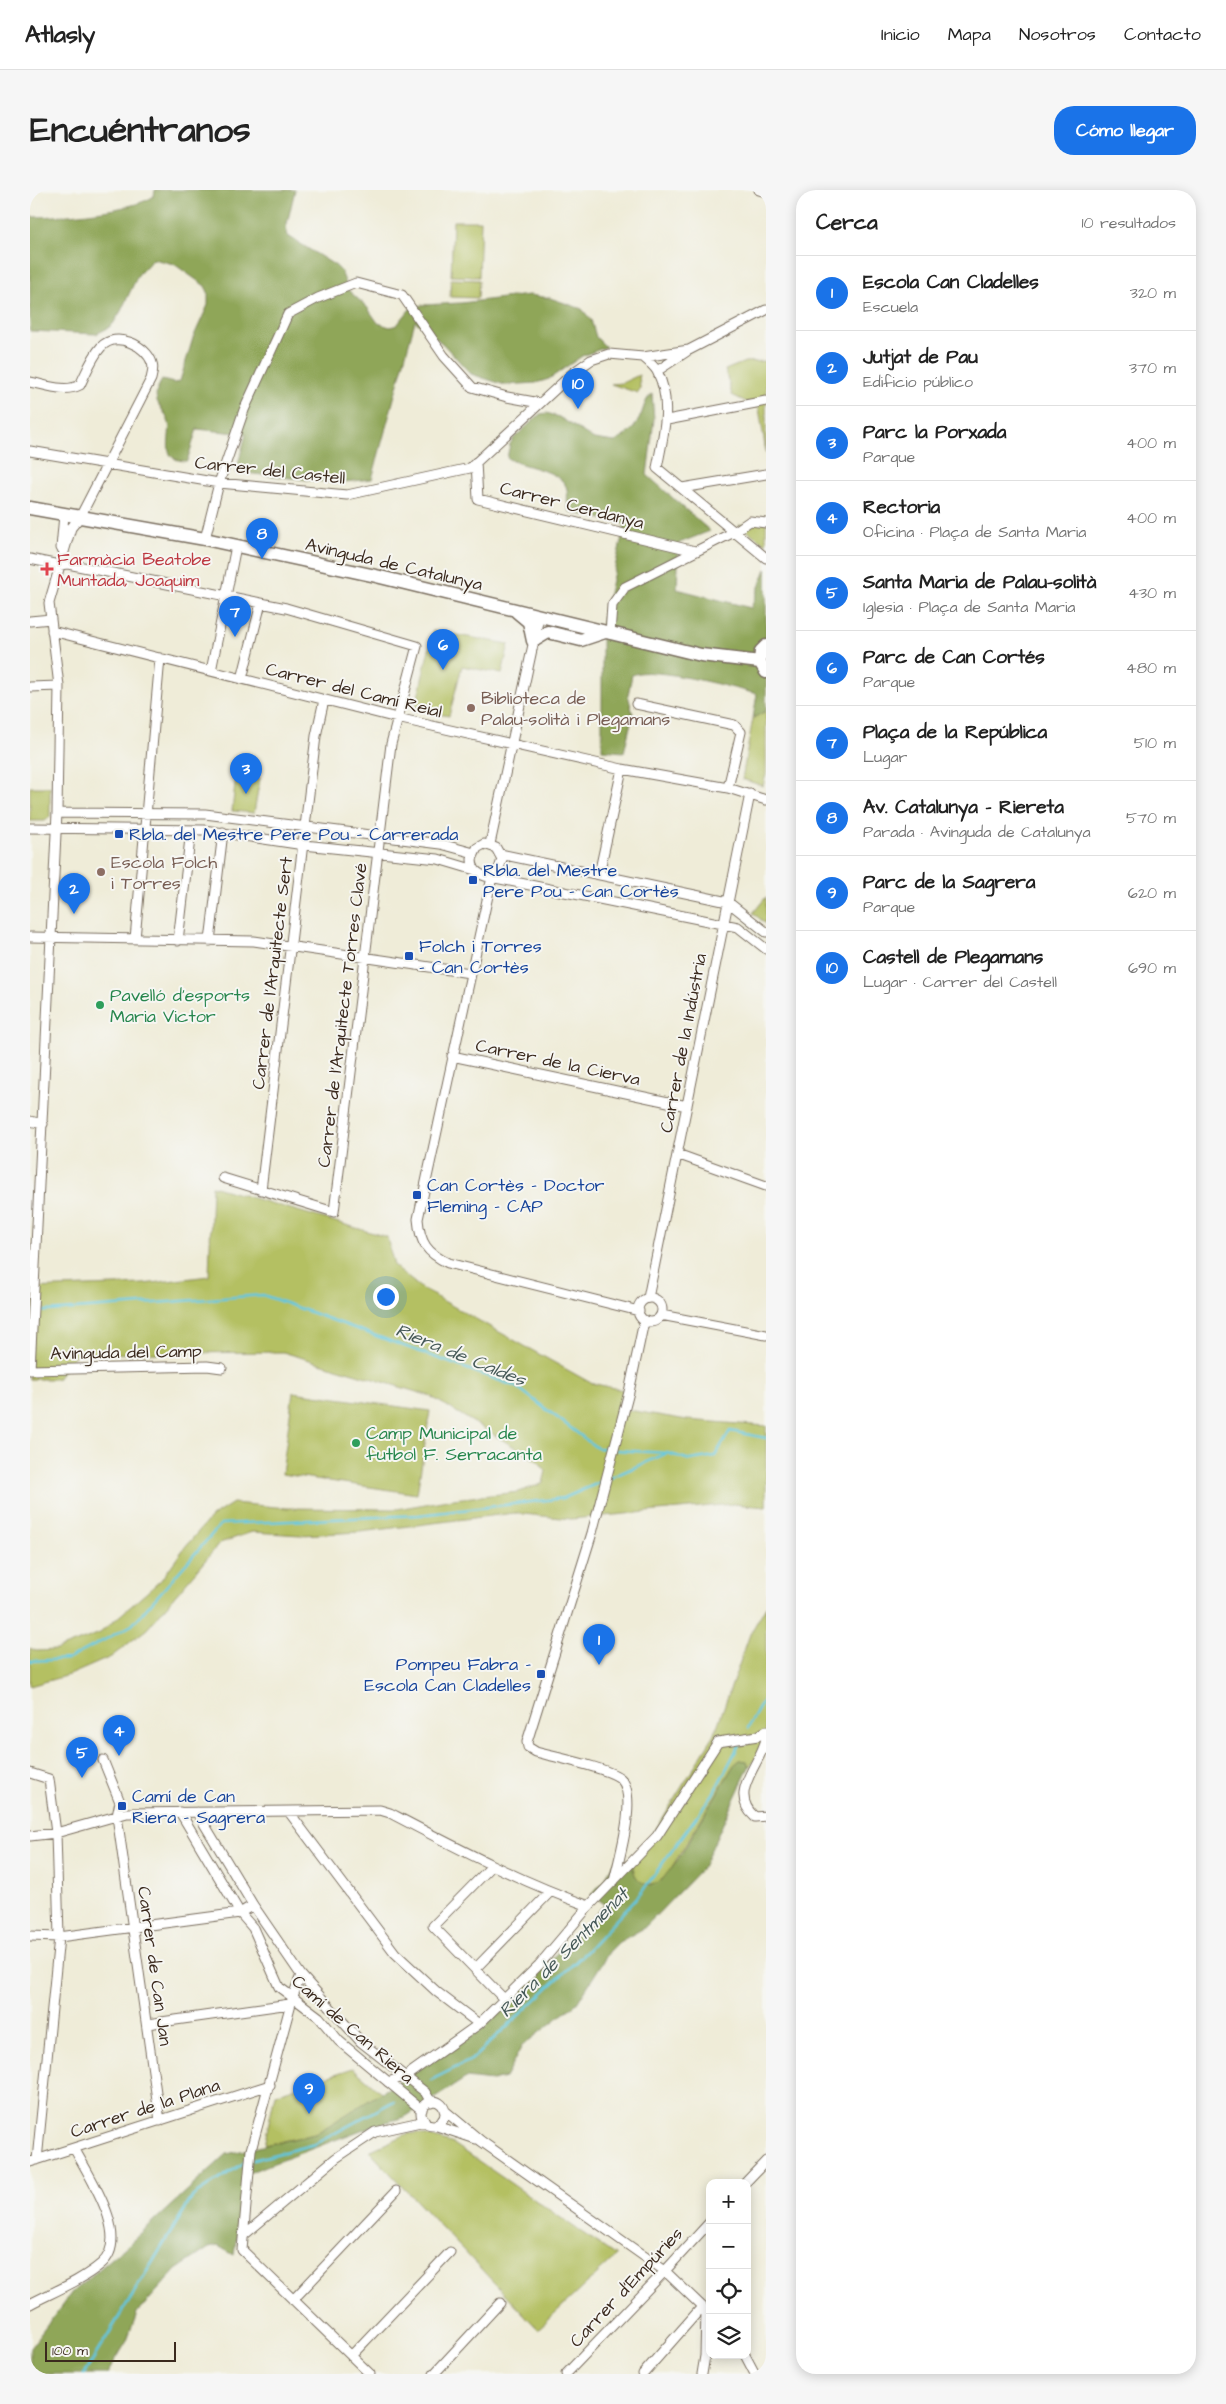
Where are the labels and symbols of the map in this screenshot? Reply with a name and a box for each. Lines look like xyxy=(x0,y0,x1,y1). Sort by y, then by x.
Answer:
pin: 10 xyxy=(562,368,594,409)
street label: Carrer del Castell xyxy=(193,450,347,491)
street label: Carrer Cerdanya xyxy=(497,476,646,536)
pin: 8 xyxy=(246,518,278,559)
street label: Avinguda de Catalunya xyxy=(303,532,485,598)
place label: Farmàcia Beatobe Muntada, Joaquim xyxy=(57,547,211,593)
marker: Farmàcia Beatobe Muntada, Joaquim xyxy=(41,563,53,575)
pin: 7 xyxy=(219,596,251,637)
pin: 6 xyxy=(427,629,459,670)
street label: Carrer del Camí Reial xyxy=(263,656,445,725)
place label: Biblioteca de Palau-solità i Plegamans xyxy=(481,686,670,733)
marker: Biblioteca de Palau-solità i Plegamans xyxy=(465,702,477,714)
pin: 3 xyxy=(230,753,262,794)
place label: Rbla. del Mestre Pere Pou - Carrerada xyxy=(129,822,458,847)
marker: Rbla. del Mestre Pere Pou - Carrerada xyxy=(113,828,125,840)
place label: Escola Folch i Torres xyxy=(111,850,217,896)
street label: Carrer de l'Arquitecte Sert xyxy=(246,855,299,1091)
place label: Rbla. del Mestre Pere Pou - Can Cortès xyxy=(483,858,679,904)
street label: Carrer de l'Arquitecte Torres Clavé xyxy=(311,861,374,1169)
marker: Escola Folch i Torres xyxy=(95,866,107,878)
pin: 2 xyxy=(58,873,90,914)
marker: Rbla. del Mestre Pere Pou - Can Cortès xyxy=(467,874,479,886)
place label: Folch i Torres - Can Cortès xyxy=(419,934,542,980)
marker: Folch i Torres - Can Cortès xyxy=(403,950,415,962)
street label: Carrer de la Indústria xyxy=(654,951,713,1135)
place label: Pavelló d'esports Maria Victor xyxy=(110,983,250,1029)
marker: Pavelló d'esports Maria Victor xyxy=(94,999,106,1011)
street label: Carrer de la Cierva xyxy=(473,1033,642,1092)
place label: Can Cortès - Doctor Fleming - CAP xyxy=(427,1173,605,1220)
marker: Can Cortès - Doctor Fleming - CAP xyxy=(411,1189,423,1201)
your location xyxy=(373,1284,399,1310)
water label: Riera de Caldes xyxy=(392,1317,531,1394)
street label: Avinguda del Camp xyxy=(50,1339,202,1367)
place label: Camp Municipal de futbol F. Serracanta xyxy=(366,1421,542,1467)
marker: Camp Municipal de futbol F. Serracanta xyxy=(350,1437,362,1449)
pin: 1 xyxy=(583,1624,615,1665)
place label: Pompeu Fabra - Escola Can Cladelles xyxy=(364,1652,531,1698)
marker: Pompeu Fabra - Escola Can Cladelles xyxy=(535,1668,547,1680)
pin: 4 xyxy=(103,1715,135,1756)
pin: 5 xyxy=(66,1737,98,1778)
place label: Camí de Can Riera - Sagrera xyxy=(132,1784,265,1831)
marker: Camí de Can Riera - Sagrera xyxy=(116,1800,128,1812)
water label: Riera de Sentmenat xyxy=(493,1880,637,2024)
street label: Carrer de Can Jan xyxy=(131,1885,178,2047)
street label: Camí de Can Riera xyxy=(286,1969,419,2089)
street label: Carrer de la Plana xyxy=(67,2073,223,2144)
pin: 9 xyxy=(293,2073,325,2114)
street label: Carrer d'Empúries xyxy=(564,2222,689,2353)
scale bar xyxy=(45,2339,176,2362)

